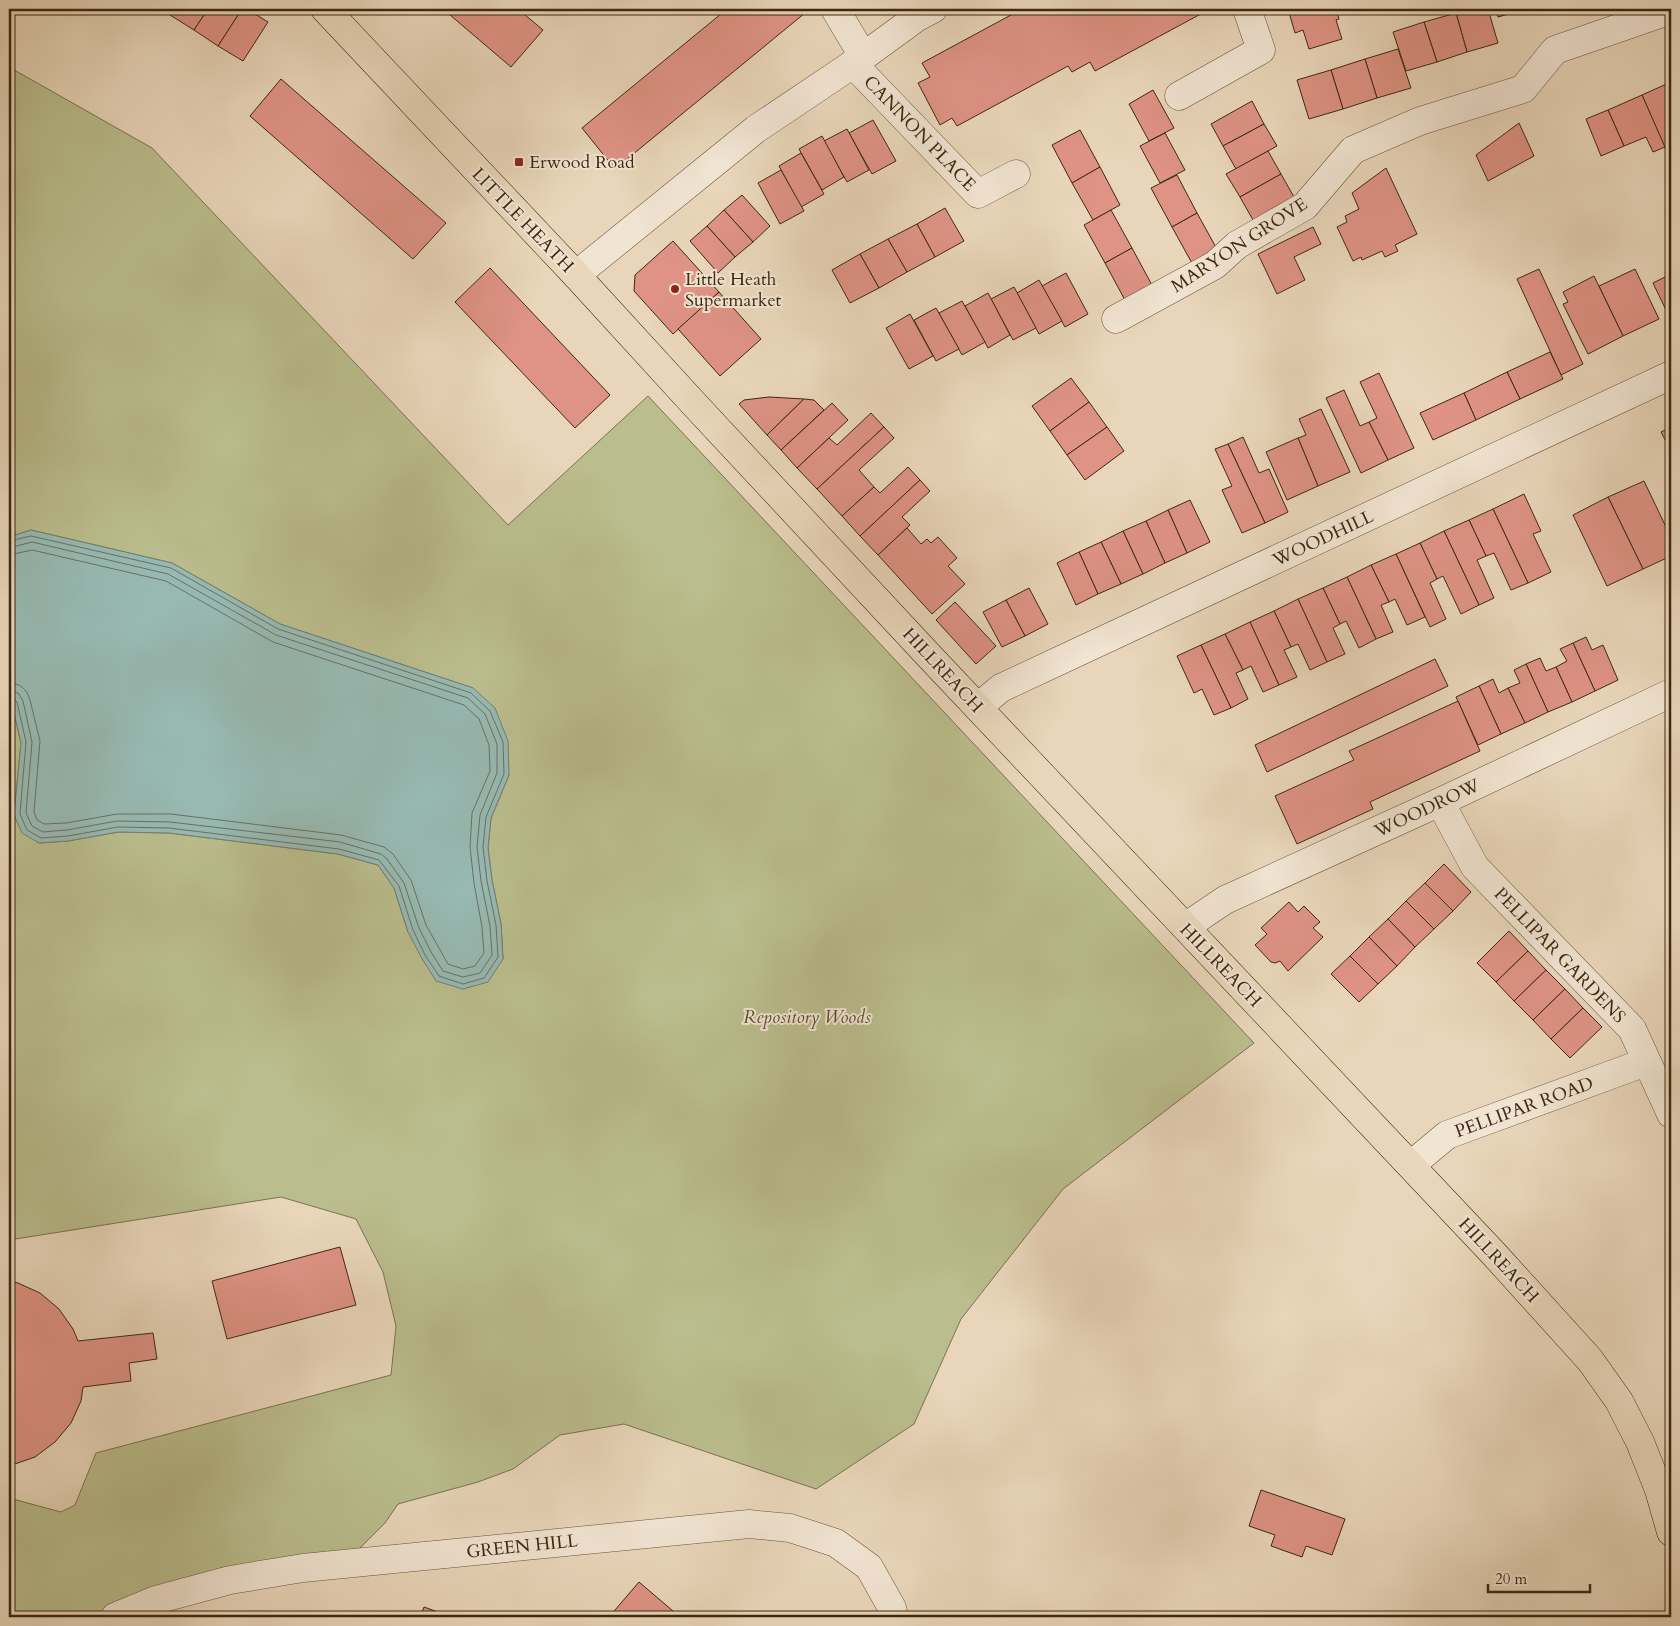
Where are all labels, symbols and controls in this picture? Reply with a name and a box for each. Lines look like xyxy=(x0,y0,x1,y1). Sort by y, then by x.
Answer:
street label: CANNON PLACE xyxy=(858,70,982,197)
place label: Erwood Road xyxy=(529,150,635,175)
marker: Erwood Road xyxy=(513,156,525,168)
street label: LITTLE HEATH xyxy=(466,162,579,278)
street label: MARYON GROVE xyxy=(1166,192,1312,299)
place label: Little Heath Supermarket xyxy=(685,267,782,313)
marker: Little Heath Supermarket xyxy=(669,283,681,295)
street label: WOODHILL xyxy=(1268,504,1378,573)
street label: HILLREACH xyxy=(897,622,989,718)
street label: WOODROW xyxy=(1370,773,1484,844)
street label: PELLIPAR GARDENS xyxy=(1488,882,1631,1029)
street label: HILLREACH xyxy=(1174,918,1267,1013)
park label: Repository Woods xyxy=(743,1005,871,1030)
street label: PELLIPAR ROAD xyxy=(1451,1071,1597,1144)
street label: HILLREACH xyxy=(1453,1212,1545,1308)
street label: GREEN HILL xyxy=(465,1528,579,1565)
scale bar xyxy=(1488,1561,1590,1593)
text: 20 m xyxy=(1495,1569,1527,1589)

